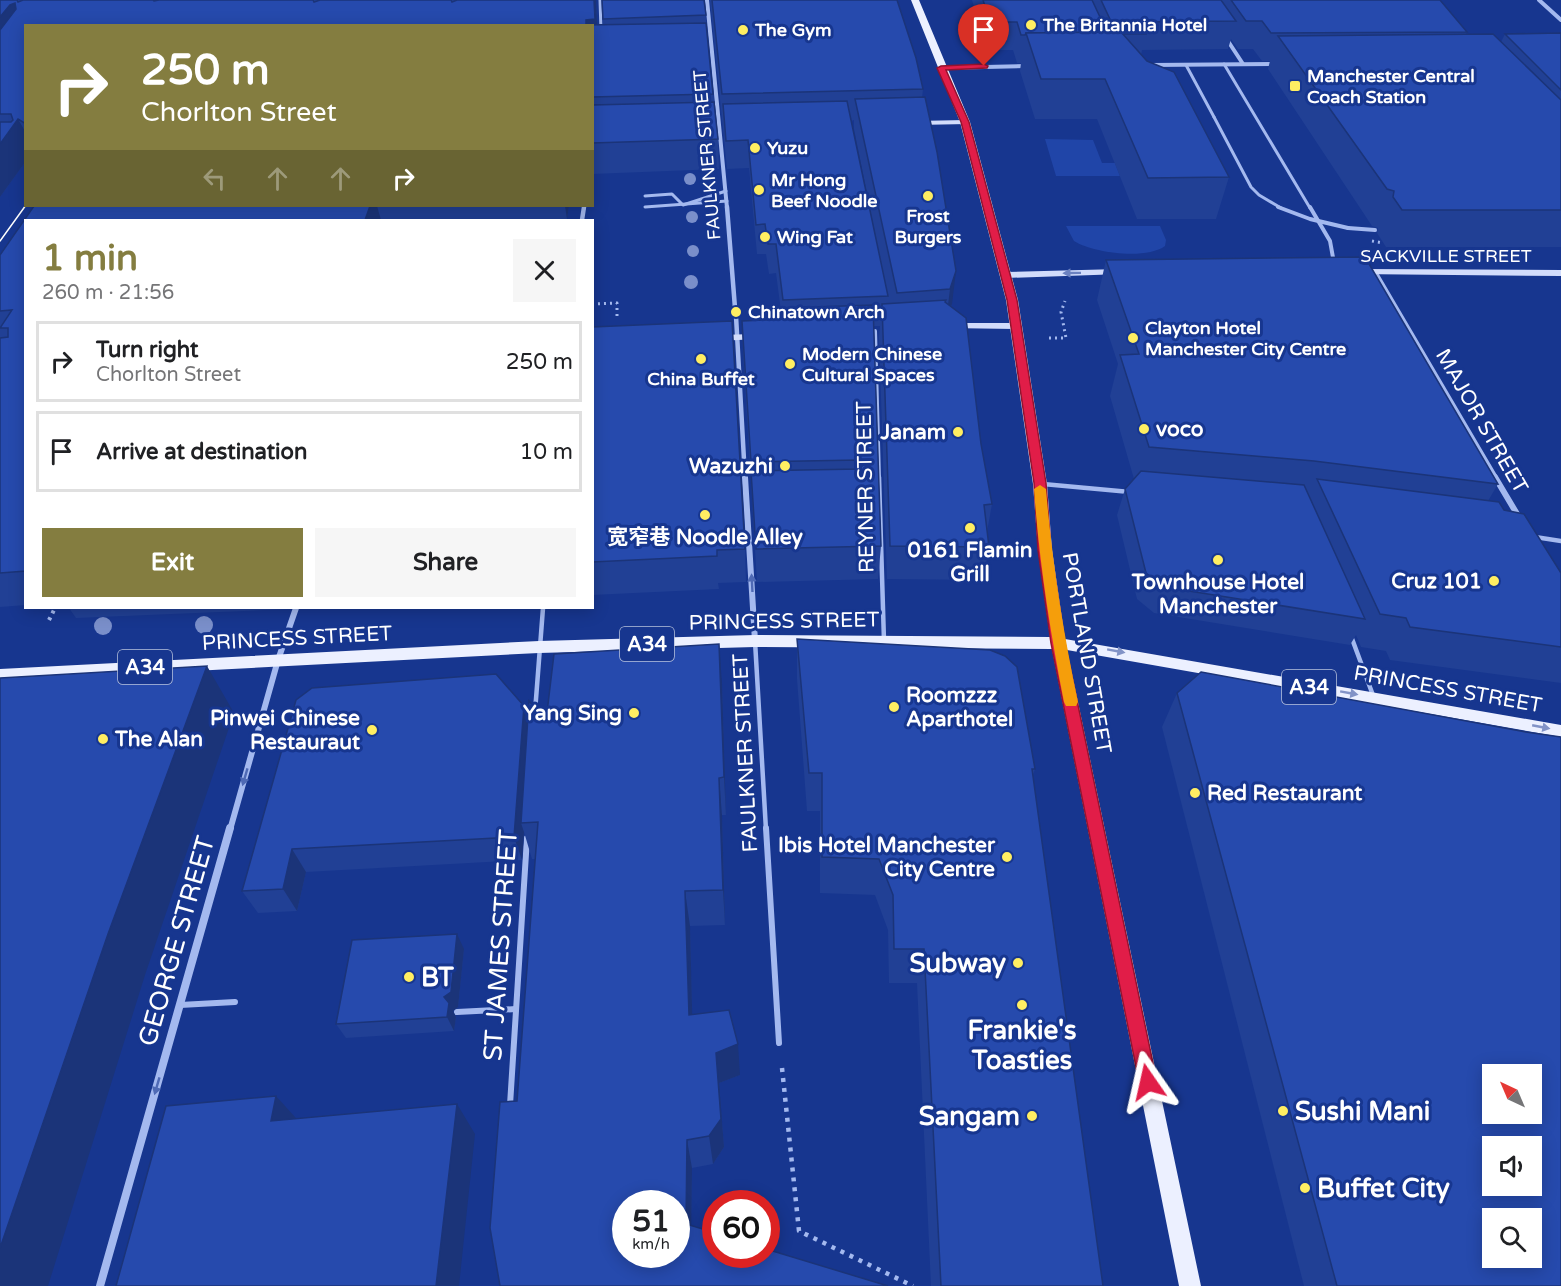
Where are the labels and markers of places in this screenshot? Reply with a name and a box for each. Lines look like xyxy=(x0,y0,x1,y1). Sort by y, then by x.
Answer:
pin xyxy=(958,4,1009,66)
place label: The Britannia Hotel xyxy=(1042,14,1207,36)
marker: The Britannia Hotel xyxy=(1024,18,1038,32)
place label: The Gym xyxy=(754,19,832,41)
marker: The Gym xyxy=(736,23,750,37)
place label: Manchester Central Coach Station xyxy=(1307,65,1475,108)
marker: Manchester Central Coach Station xyxy=(1288,79,1302,93)
place label: Yuzu xyxy=(767,137,808,159)
marker: Yuzu xyxy=(748,141,762,155)
place label: Mr Hong Beef Noodle xyxy=(771,169,877,212)
marker: Mr Hong Beef Noodle xyxy=(752,183,766,197)
marker: Frost Burgers xyxy=(921,189,935,203)
place label: Frost Burgers xyxy=(894,205,962,248)
place label: Wing Fat xyxy=(777,226,853,248)
marker: Wing Fat xyxy=(758,230,772,244)
place label: Chinatown Arch xyxy=(748,301,885,323)
marker: Chinatown Arch xyxy=(729,305,743,319)
place label: Clayton Hotel Manchester City Centre xyxy=(1145,317,1346,360)
marker: Clayton Hotel Manchester City Centre xyxy=(1126,331,1140,345)
place label: Modern Chinese Cultural Spaces xyxy=(802,343,942,386)
marker: China Buffet xyxy=(694,352,708,366)
marker: Modern Chinese Cultural Spaces xyxy=(783,357,797,371)
place label: China Buffet xyxy=(647,368,755,390)
place label: voco xyxy=(1156,417,1204,442)
place label: Janam xyxy=(880,420,946,445)
marker: voco xyxy=(1137,422,1151,436)
marker: Janam xyxy=(951,425,965,439)
place label: Wazuzhi xyxy=(689,454,773,479)
marker: Wazuzhi xyxy=(778,459,792,473)
marker: 宽窄巷 Noodle Alley xyxy=(698,508,712,522)
marker: 0161 Flamin Grill xyxy=(963,521,977,535)
place label: 宽窄巷 Noodle Alley xyxy=(607,525,803,550)
place label: 0161 Flamin Grill xyxy=(907,538,1033,587)
marker: Townhouse Hotel Manchester xyxy=(1211,553,1225,567)
place label: Cruz 101 xyxy=(1391,569,1482,594)
place label: Townhouse Hotel Manchester xyxy=(1131,570,1304,619)
marker: Cruz 101 xyxy=(1487,574,1501,588)
place label: Roomzzz Aparthotel xyxy=(906,683,1013,732)
marker: Roomzzz Aparthotel xyxy=(887,700,901,714)
place label: Yang Sing xyxy=(523,701,622,726)
place label: Pinwei Chinese Restauraut xyxy=(210,706,360,755)
marker: Yang Sing xyxy=(627,706,641,720)
marker: Pinwei Chinese Restauraut xyxy=(365,723,379,737)
place label: The Alan xyxy=(114,727,203,752)
marker: The Alan xyxy=(96,732,110,746)
place label: Red Restaurant xyxy=(1207,781,1362,806)
marker: Red Restaurant xyxy=(1188,786,1202,800)
place label: Ibis Hotel Manchester City Centre xyxy=(778,833,996,882)
marker: Ibis Hotel Manchester City Centre xyxy=(1000,850,1014,864)
place label: Subway xyxy=(909,948,1006,979)
marker: Subway xyxy=(1011,956,1025,970)
place label: BT xyxy=(421,962,454,993)
marker: BT xyxy=(402,970,416,984)
marker: Frankie's Toasties xyxy=(1015,998,1029,1012)
place label: Frankie's Toasties xyxy=(967,1015,1077,1076)
place label: Sushi Mani xyxy=(1295,1096,1430,1127)
place label: Sangam xyxy=(919,1101,1020,1132)
marker: Sushi Mani xyxy=(1276,1104,1290,1118)
marker: Sangam xyxy=(1025,1109,1039,1123)
place label: Buffet City xyxy=(1317,1173,1450,1204)
marker: Buffet City xyxy=(1298,1181,1312,1195)

